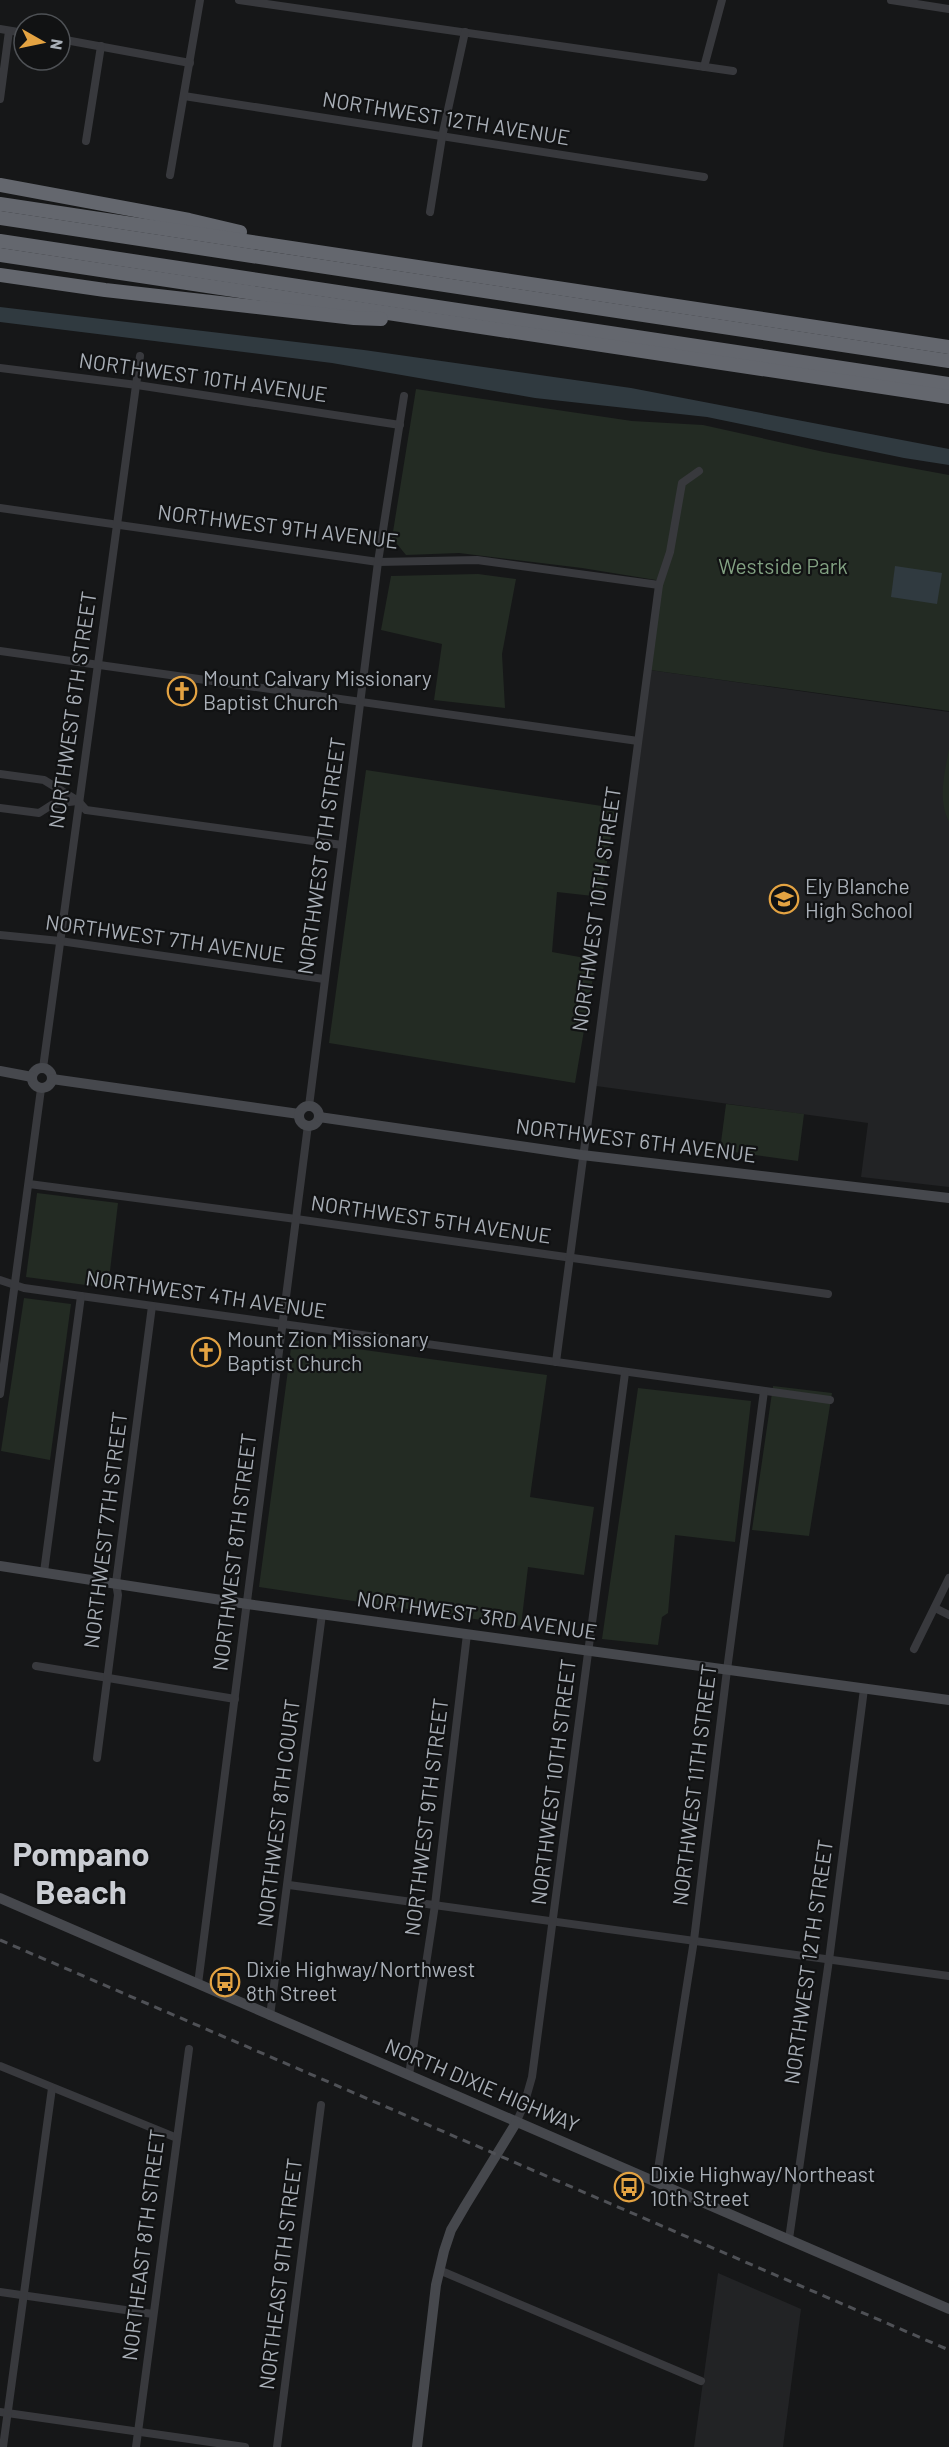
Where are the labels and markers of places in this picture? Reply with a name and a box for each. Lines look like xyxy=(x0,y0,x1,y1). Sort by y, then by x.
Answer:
place label: Mount Calvary Missionary Baptist Church xyxy=(203,665,432,714)
church icon: Mount Calvary Missionary Baptist Church xyxy=(166,675,198,707)
place label: Ely Blanche High School xyxy=(805,873,913,922)
school or university icon: Ely Blanche High School xyxy=(768,883,800,915)
place label: Mount Zion Missionary Baptist Church xyxy=(227,1326,429,1375)
church icon: Mount Zion Missionary Baptist Church xyxy=(190,1336,222,1368)
place label: Dixie Highway/Northwest 8th Street xyxy=(246,1956,475,2005)
bus stop icon: Dixie Highway/Northwest 8th Street xyxy=(209,1966,241,1998)
place label: Dixie Highway/Northeast 10th Street xyxy=(650,2161,875,2210)
bus stop icon: Dixie Highway/Northeast 10th Street xyxy=(613,2171,645,2203)

